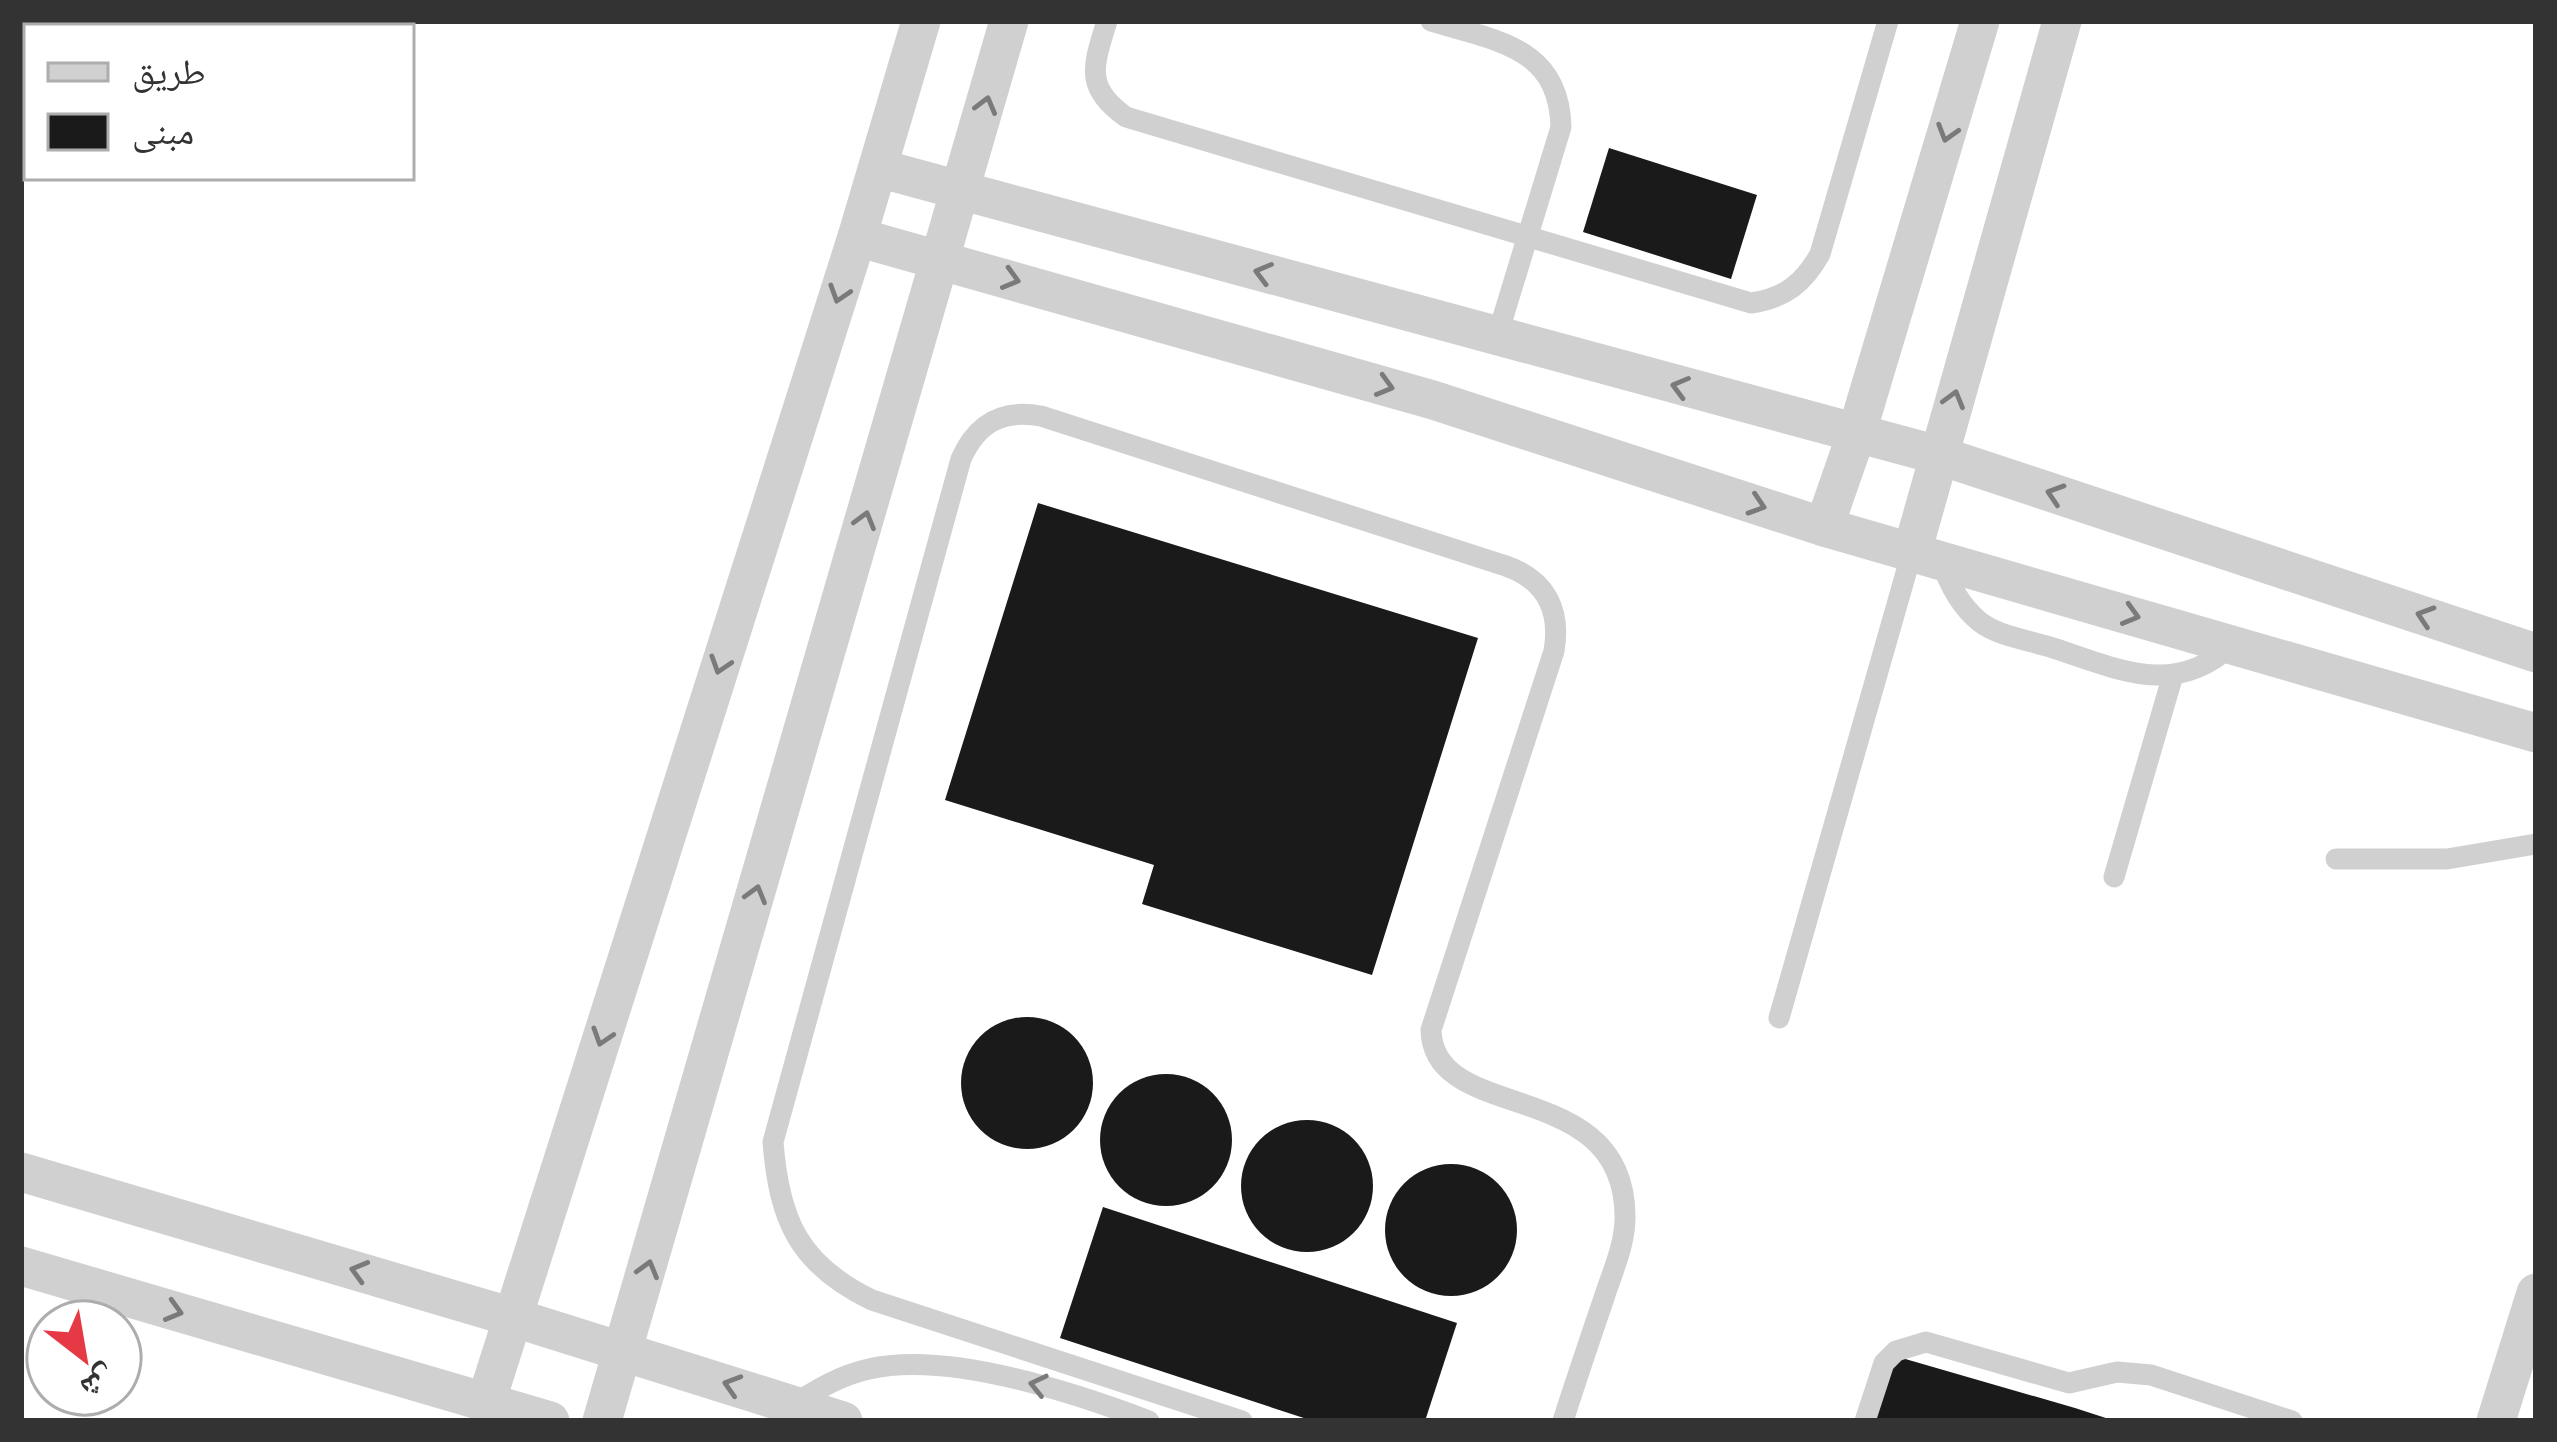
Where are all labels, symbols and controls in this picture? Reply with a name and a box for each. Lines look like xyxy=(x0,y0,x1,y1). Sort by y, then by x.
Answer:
legend xyxy=(24,24,414,180)
text: طريق xyxy=(132,51,206,93)
one-way arrow xyxy=(971,95,996,116)
text: مبنى xyxy=(132,111,194,153)
one-way arrow xyxy=(1936,122,1961,143)
one-way arrow xyxy=(1253,263,1274,288)
one-way arrow xyxy=(999,265,1020,290)
one-way arrow xyxy=(828,283,853,304)
one-way arrow xyxy=(1375,372,1395,397)
one-way arrow xyxy=(1670,376,1691,401)
one-way arrow xyxy=(1940,389,1965,410)
one-way arrow xyxy=(2045,483,2066,508)
one-way arrow xyxy=(1746,491,1767,516)
one-way arrow xyxy=(851,510,876,531)
one-way arrow xyxy=(2120,601,2141,626)
one-way arrow xyxy=(2415,606,2436,631)
one-way arrow xyxy=(710,654,735,675)
one-way arrow xyxy=(742,884,767,905)
one-way arrow xyxy=(591,1026,616,1047)
one-way arrow xyxy=(634,1259,659,1280)
one-way arrow xyxy=(349,1260,370,1285)
one-way arrow xyxy=(162,1297,183,1322)
north arrow xyxy=(24,1298,144,1418)
text: ش xyxy=(74,1358,124,1408)
one-way arrow xyxy=(1028,1374,1048,1399)
one-way arrow xyxy=(722,1375,743,1400)

